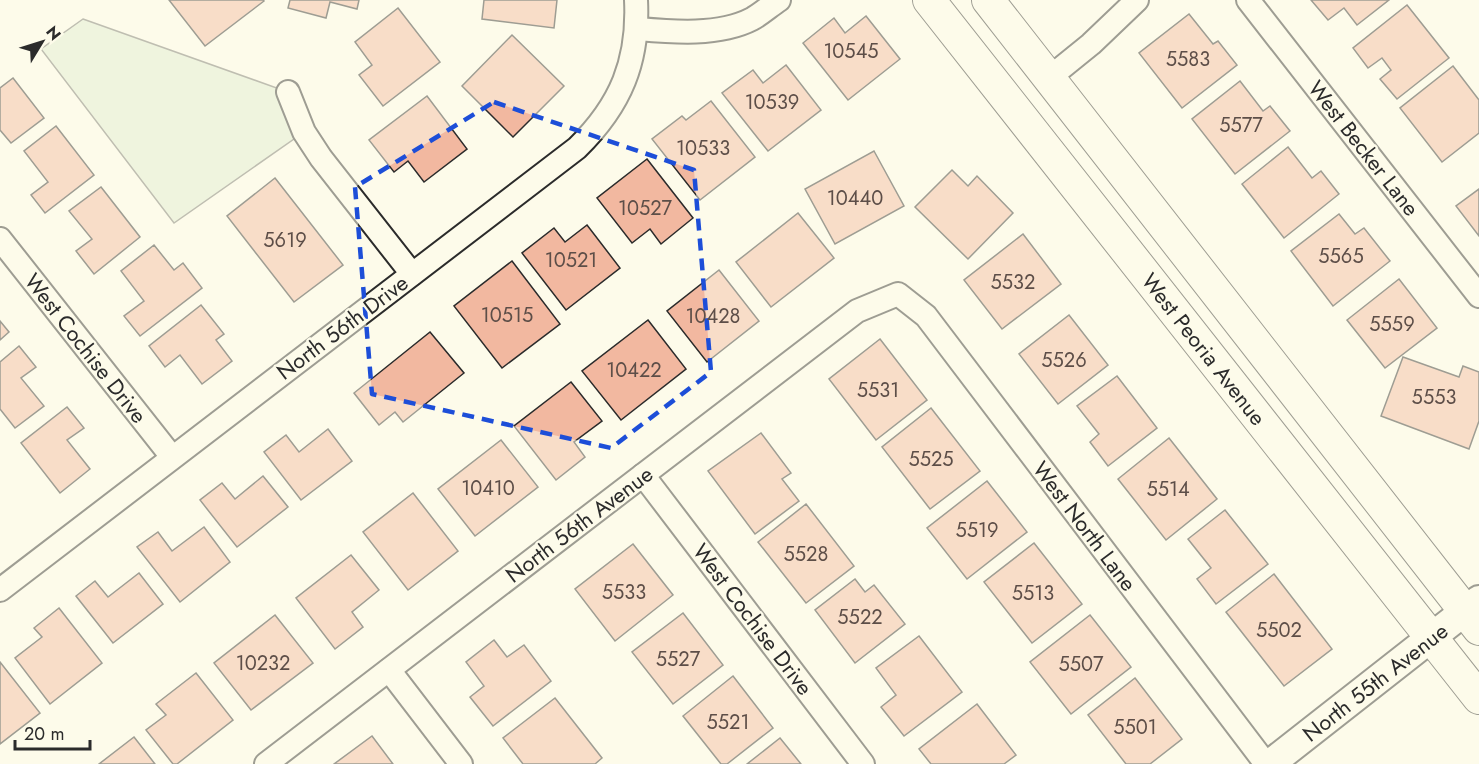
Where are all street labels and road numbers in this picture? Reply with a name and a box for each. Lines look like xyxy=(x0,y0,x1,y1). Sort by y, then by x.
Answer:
street label: West Becker Lane xyxy=(1301,73,1427,223)
street label: West Cochise Drive xyxy=(17,266,155,430)
street label: West Peoria Avenue xyxy=(1134,266,1274,432)
street label: North 56th Drive xyxy=(269,267,415,387)
street label: West North Lane xyxy=(1025,454,1145,598)
street label: North 56th Avenue xyxy=(499,458,659,590)
street label: West Cochise Drive xyxy=(685,536,821,702)
street label: North 55th Avenue xyxy=(1295,615,1455,749)

